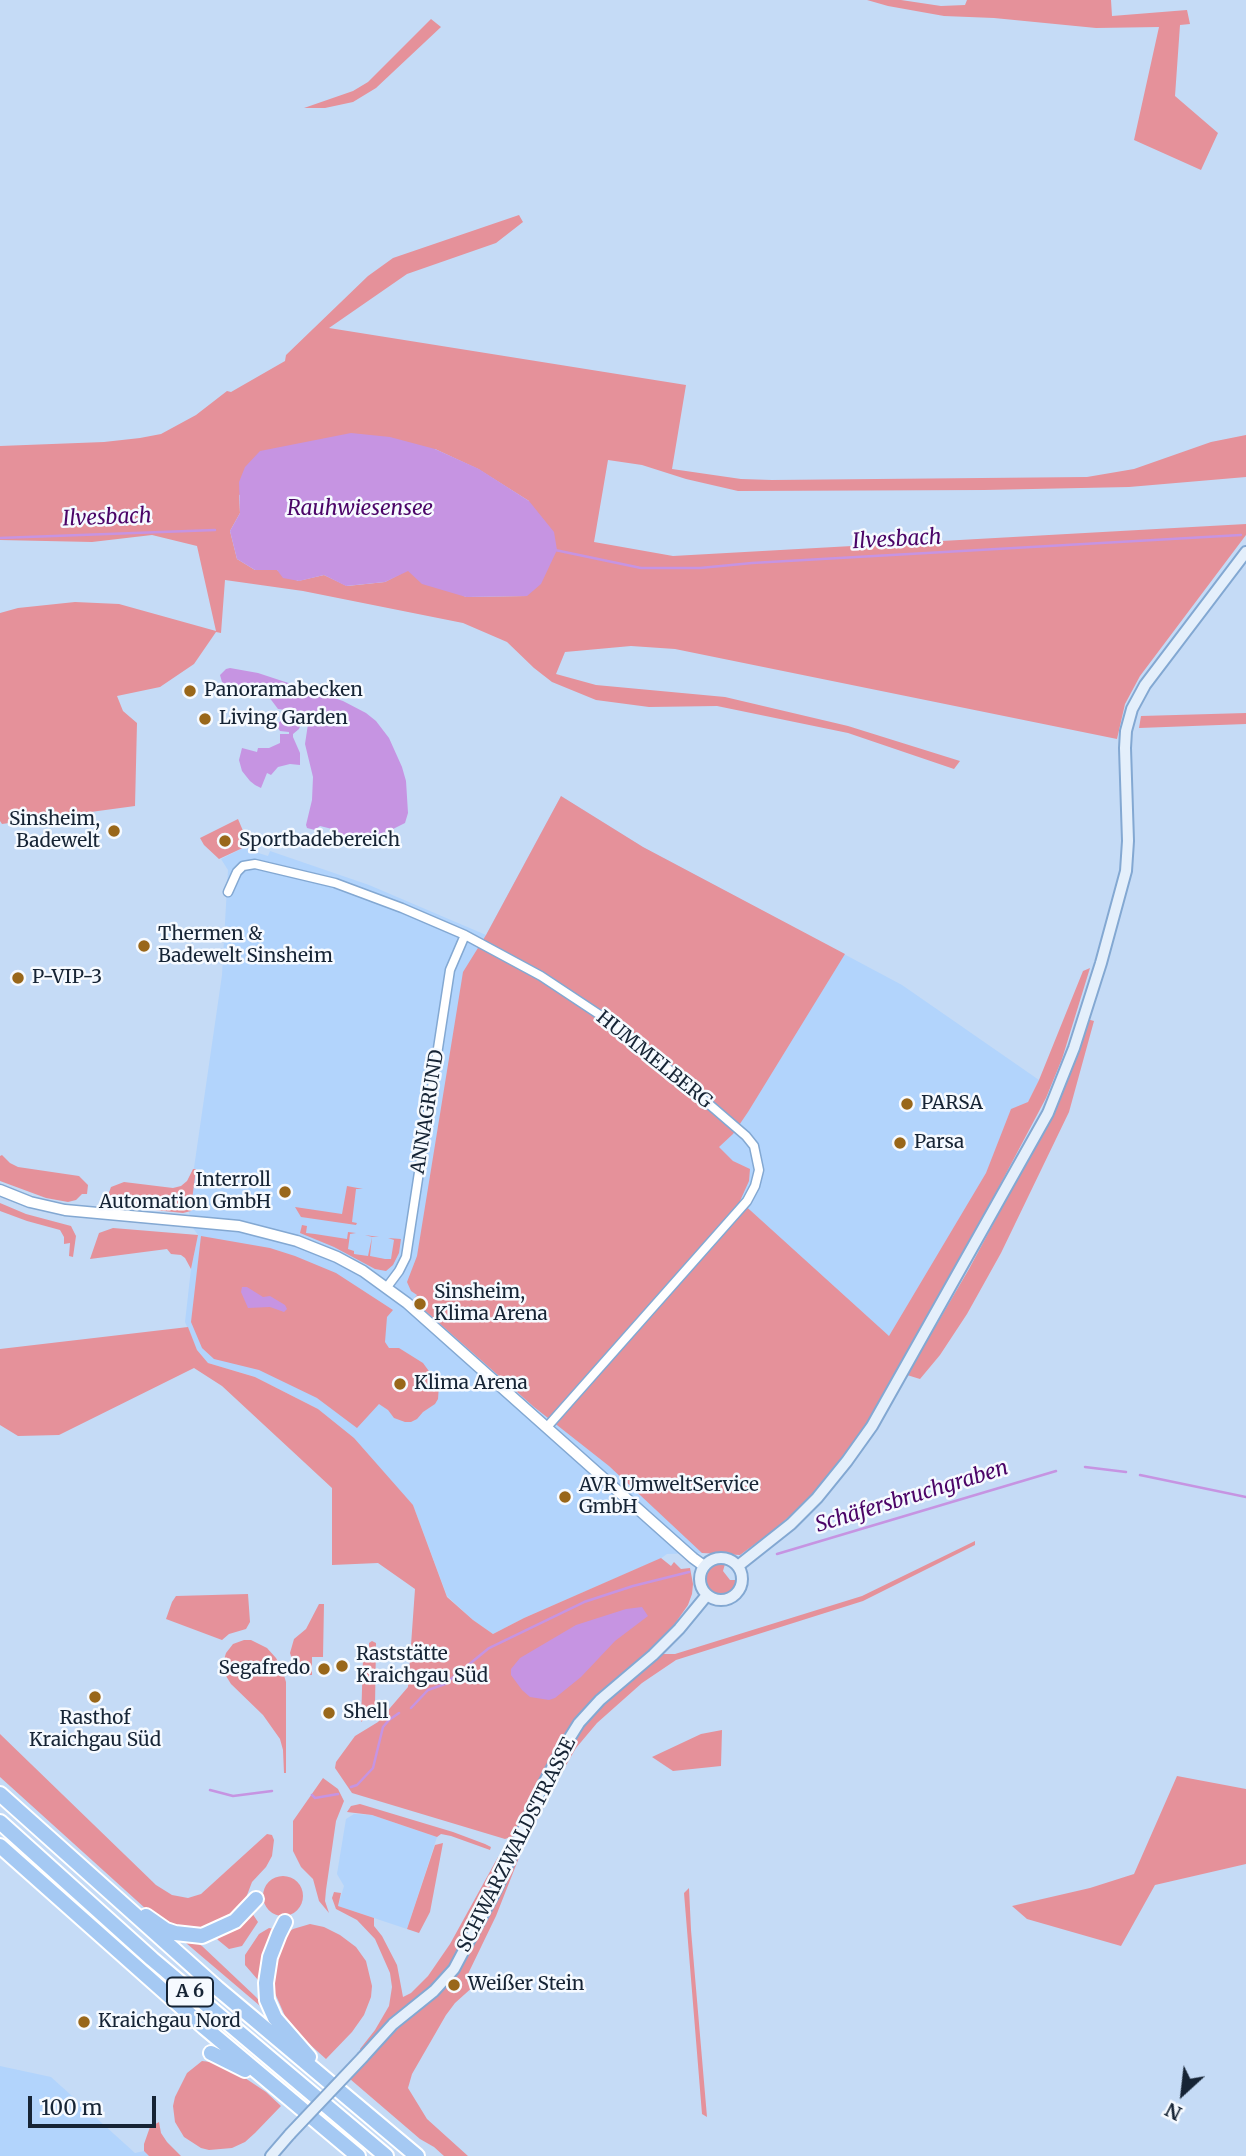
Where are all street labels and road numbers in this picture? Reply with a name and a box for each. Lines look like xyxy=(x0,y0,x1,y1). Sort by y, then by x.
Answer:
street label: HUMMELBERG xyxy=(592,1006,716,1114)
street label: ANNAGRUND xyxy=(407,1048,449,1176)
street label: SCHWARZWALDSTRASSE xyxy=(453,1734,581,1956)
road number: A 6 xyxy=(167,1978,213,2006)

